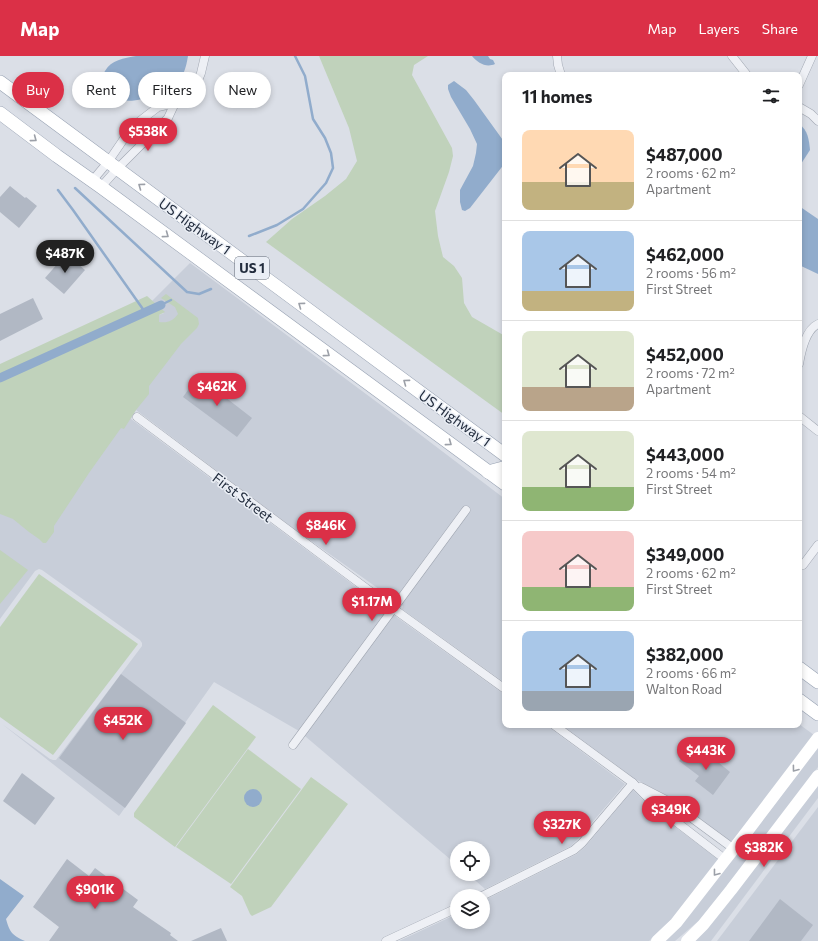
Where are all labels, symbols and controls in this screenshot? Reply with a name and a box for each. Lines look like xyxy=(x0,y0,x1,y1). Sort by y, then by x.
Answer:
text: Map xyxy=(20,17,59,40)
text: Map xyxy=(648,20,676,37)
text: Layers xyxy=(698,20,740,37)
text: Share xyxy=(762,20,798,37)
chip: Buy xyxy=(12,72,64,108)
chip: Rent xyxy=(72,72,130,108)
chip: Filters xyxy=(138,72,206,108)
chip: New xyxy=(214,72,271,108)
icon: filters xyxy=(760,85,782,107)
text: 11 homes xyxy=(522,86,592,107)
pin: $538K xyxy=(120,118,176,152)
text: $538K xyxy=(128,123,168,139)
one-way arrow xyxy=(29,134,36,141)
text: $487,000 xyxy=(646,144,722,165)
icon: home xyxy=(554,146,602,194)
text: 2 rooms · 62 m² xyxy=(646,165,736,181)
text: Apartment xyxy=(646,181,711,197)
one-way arrow xyxy=(138,184,145,191)
street label: US Highway 1 xyxy=(156,194,234,258)
one-way arrow xyxy=(162,230,169,238)
pin: $487K xyxy=(37,240,93,274)
text: $462,000 xyxy=(646,244,724,265)
text: $487K xyxy=(45,245,85,261)
icon: home xyxy=(554,247,602,295)
road number: US 1 xyxy=(235,257,269,279)
text: 2 rooms · 56 m² xyxy=(646,265,736,281)
text: First Street xyxy=(646,281,712,297)
one-way arrow xyxy=(299,302,306,309)
text: $452,000 xyxy=(646,344,724,365)
icon: home xyxy=(554,347,602,395)
one-way arrow xyxy=(323,349,330,356)
text: 2 rooms · 72 m² xyxy=(646,365,735,381)
pin: $462K xyxy=(189,373,245,407)
text: $462K xyxy=(197,378,237,394)
one-way arrow xyxy=(403,379,410,387)
text: Apartment xyxy=(646,381,711,397)
street label: US Highway 1 xyxy=(416,386,494,450)
one-way arrow xyxy=(445,438,452,445)
text: $443,000 xyxy=(646,444,724,465)
icon: home xyxy=(554,447,602,495)
text: 2 rooms · 54 m² xyxy=(646,465,736,481)
street label: First Street xyxy=(209,469,277,525)
text: First Street xyxy=(646,481,712,497)
pin: $846K xyxy=(298,512,354,546)
text: $846K xyxy=(306,517,346,533)
text: $349,000 xyxy=(646,544,724,565)
icon: home xyxy=(554,547,602,595)
text: 2 rooms · 62 m² xyxy=(646,565,736,581)
text: First Street xyxy=(646,581,712,597)
pin: $1.17M xyxy=(339,588,405,622)
text: $1.17M xyxy=(351,593,393,609)
text: $382,000 xyxy=(646,644,724,665)
icon: home xyxy=(554,647,602,695)
text: 2 rooms · 66 m² xyxy=(646,665,736,681)
text: Walton Road xyxy=(646,681,722,697)
pin: $452K xyxy=(95,707,151,741)
text: $452K xyxy=(103,712,143,728)
pin: $443K xyxy=(678,737,734,771)
text: $443K xyxy=(686,742,726,758)
one-way arrow xyxy=(792,765,799,772)
pin: $349K xyxy=(643,796,699,830)
text: $349K xyxy=(651,801,691,817)
pin: $327K xyxy=(534,811,590,845)
text: $327K xyxy=(543,816,581,832)
pin: $382K xyxy=(736,834,792,868)
text: $382K xyxy=(744,839,784,855)
map controls xyxy=(450,841,490,929)
button: locate xyxy=(450,841,490,881)
one-way arrow xyxy=(713,868,720,875)
pin: $901K xyxy=(67,876,123,910)
text: $901K xyxy=(75,881,115,897)
button: layers xyxy=(450,889,490,929)

